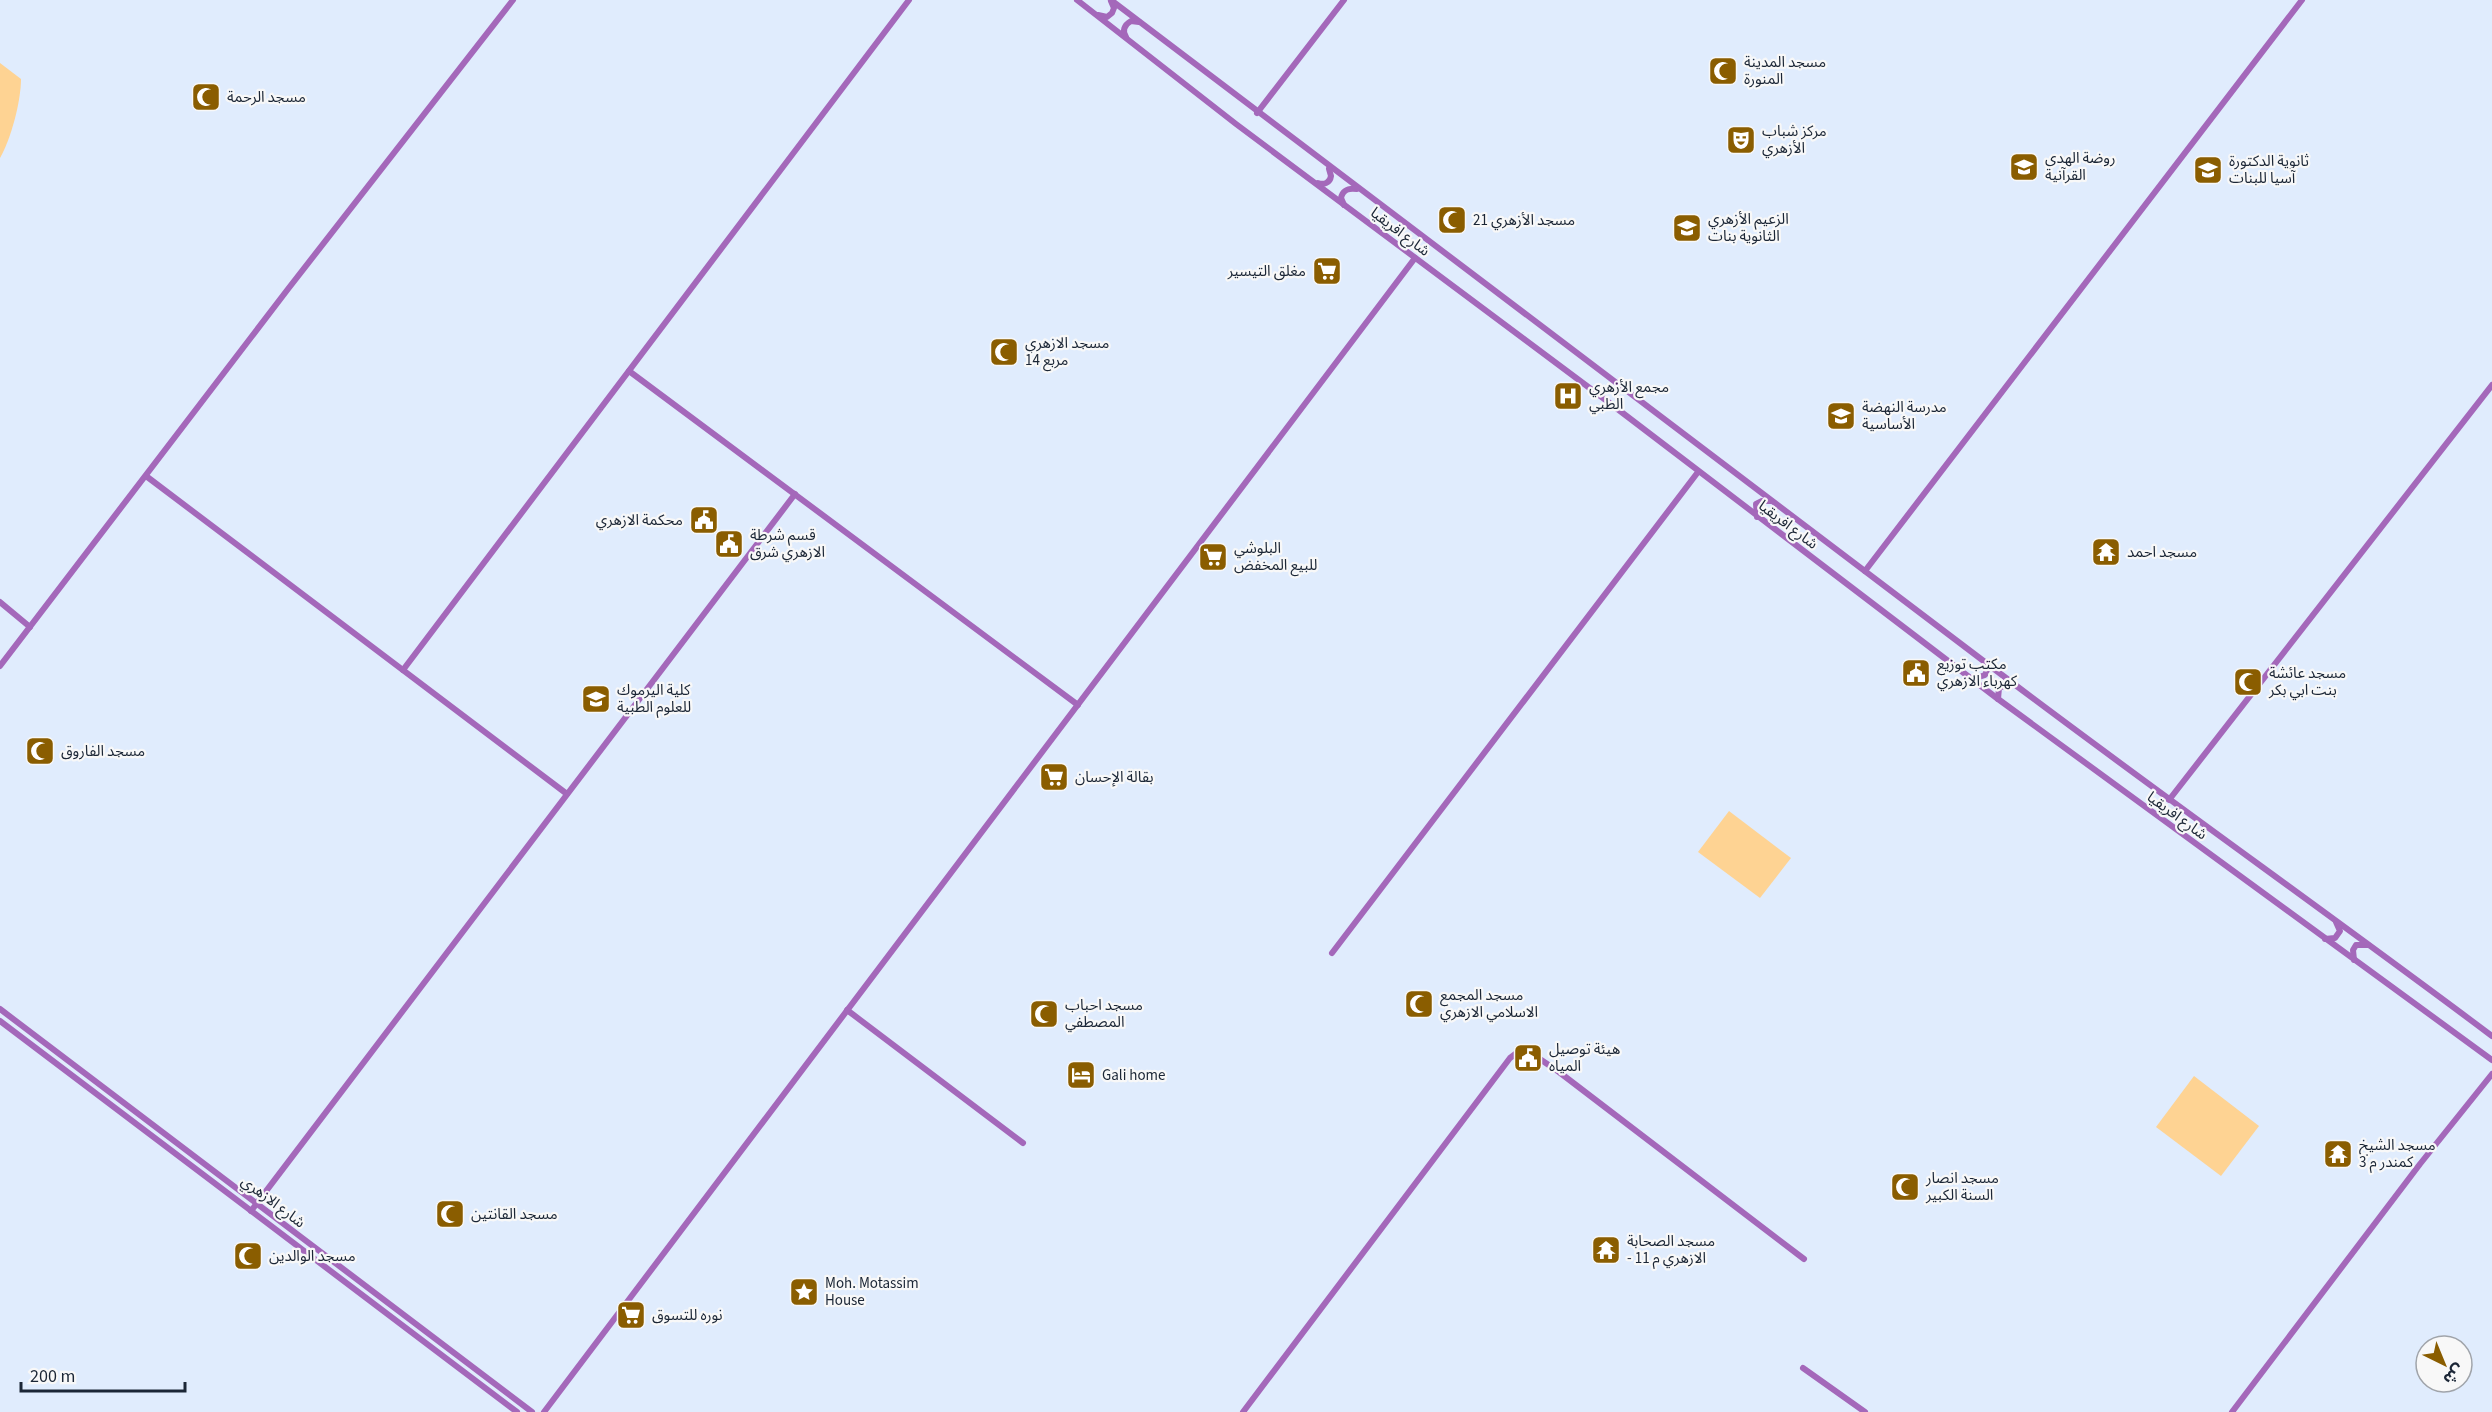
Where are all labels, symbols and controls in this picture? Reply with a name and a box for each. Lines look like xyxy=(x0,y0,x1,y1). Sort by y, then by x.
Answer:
place label: مسجد المدينة المنورة xyxy=(1744,52,1826,90)
mosque icon: مسجد المدينة المنورة xyxy=(1707,55,1739,87)
mosque icon: مسجد الرحمة xyxy=(190,81,222,113)
place label: مسجد الرحمة xyxy=(227,87,306,108)
place label: مركز شباب الأزهري xyxy=(1762,121,1827,159)
theatre icon: مركز شباب الأزهري xyxy=(1725,124,1757,156)
place label: روضة الهدى القرآنية xyxy=(2045,148,2116,186)
school or university icon: روضة الهدى القرآنية xyxy=(2008,151,2040,183)
place label: ثانوية الدكتورة آسيا للبنات xyxy=(2229,151,2309,189)
school or university icon: ثانوية الدكتورة آسيا للبنات xyxy=(2192,154,2224,186)
street label: شارع افريقيا xyxy=(1365,203,1434,262)
mosque icon: مسجد الأزهري 21 xyxy=(1436,204,1468,236)
place label: الزعيم الأزهري الثانوية بنات xyxy=(1708,209,1789,247)
place label: مسجد الأزهري 21 xyxy=(1473,210,1575,231)
school or university icon: الزعيم الأزهري الثانوية بنات xyxy=(1671,212,1703,244)
supermarket icon: مغلق التيسير xyxy=(1311,255,1343,287)
place label: مغلق التيسير xyxy=(1227,261,1306,282)
place label: مسجد الازهري مربع 14 xyxy=(1025,333,1109,372)
mosque icon: مسجد الازهري مربع 14 xyxy=(988,336,1020,368)
place label: مجمع الأزهري الطبي xyxy=(1589,377,1669,415)
hospital icon: مجمع الأزهري الطبي xyxy=(1552,380,1584,412)
place label: مدرسة النهضة الأساسية xyxy=(1862,397,1947,435)
school or university icon: مدرسة النهضة الأساسية xyxy=(1825,400,1857,432)
street label: شارع افريقيا xyxy=(1753,496,1822,555)
public building icon: محكمة الازهري xyxy=(688,504,720,536)
place label: محكمة الازهري xyxy=(596,510,683,531)
place label: قسم شرطة الازهري شرق xyxy=(750,525,825,563)
public building icon: قسم شرطة الازهري شرق xyxy=(713,528,745,560)
temple icon: مسجد احمد xyxy=(2090,536,2122,568)
place label: البلوشي للبيع المخفض xyxy=(1234,538,1318,577)
supermarket icon: البلوشي للبيع المخفض xyxy=(1197,541,1229,573)
place label: مسجد احمد xyxy=(2127,542,2197,563)
place label: مكتب توزيع كهرباء الازهري xyxy=(1937,654,2018,692)
public building icon: مكتب توزيع كهرباء الازهري xyxy=(1900,657,1932,689)
place label: مسجد عائشة بنت ابي بكر xyxy=(2268,663,2346,701)
mosque icon: مسجد عائشة بنت ابي بكر xyxy=(2232,666,2264,698)
place label: كلية اليرموك للعلوم الطبية xyxy=(617,680,691,718)
school or university icon: كلية اليرموك للعلوم الطبية xyxy=(580,683,612,715)
mosque icon: مسجد الفاروق xyxy=(24,735,56,767)
place label: مسجد الفاروق xyxy=(61,741,145,762)
supermarket icon: بقالة الإحسان xyxy=(1038,761,1070,793)
place label: بقالة الإحسان xyxy=(1075,767,1154,788)
street label: شارع افريقيا xyxy=(2142,787,2212,846)
place label: مسجد المجمع الاسلامي الازهري xyxy=(1440,985,1538,1023)
mosque icon: مسجد المجمع الاسلامي الازهري xyxy=(1403,988,1435,1020)
place label: مسجد احباب المصطفي xyxy=(1065,995,1143,1033)
mosque icon: مسجد احباب المصطفي xyxy=(1028,998,1060,1030)
place label: هيئة توصيل المياه xyxy=(1549,1039,1620,1077)
public building icon: هيئة توصيل المياه xyxy=(1512,1042,1544,1074)
hotel icon: Gali home xyxy=(1065,1059,1097,1091)
place label: Gali home xyxy=(1102,1065,1166,1086)
place label: مسجد الشيخ كمندر م 3 xyxy=(2359,1135,2436,1173)
temple icon: مسجد الشيخ كمندر م 3 xyxy=(2322,1138,2354,1170)
place label: مسجد انصار السنة الكبير xyxy=(1925,1168,1999,1206)
street label: شارع الازهري xyxy=(236,1171,310,1234)
mosque icon: مسجد انصار السنة الكبير xyxy=(1889,1171,1921,1203)
mosque icon: مسجد القانتين xyxy=(434,1198,466,1230)
place label: مسجد القانتين xyxy=(471,1204,558,1225)
place label: مسجد الصحابة - الازهري م 11 xyxy=(1627,1231,1715,1269)
temple icon: مسجد الصحابة - الازهري م 11 xyxy=(1590,1234,1622,1266)
mosque icon: مسجد الوالدين xyxy=(232,1240,264,1272)
place label: مسجد الوالدين xyxy=(269,1246,356,1267)
place label: Moh. Motassim House xyxy=(825,1273,919,1311)
place icon: Moh. Motassim House xyxy=(788,1276,820,1308)
supermarket icon: نوره للتسوق xyxy=(615,1299,647,1331)
place label: نوره للتسوق xyxy=(652,1305,723,1326)
north arrow xyxy=(2414,1334,2474,1394)
scale bar xyxy=(21,1355,184,1393)
text: ش xyxy=(2438,1359,2469,1390)
text: 200 m xyxy=(30,1364,75,1389)

